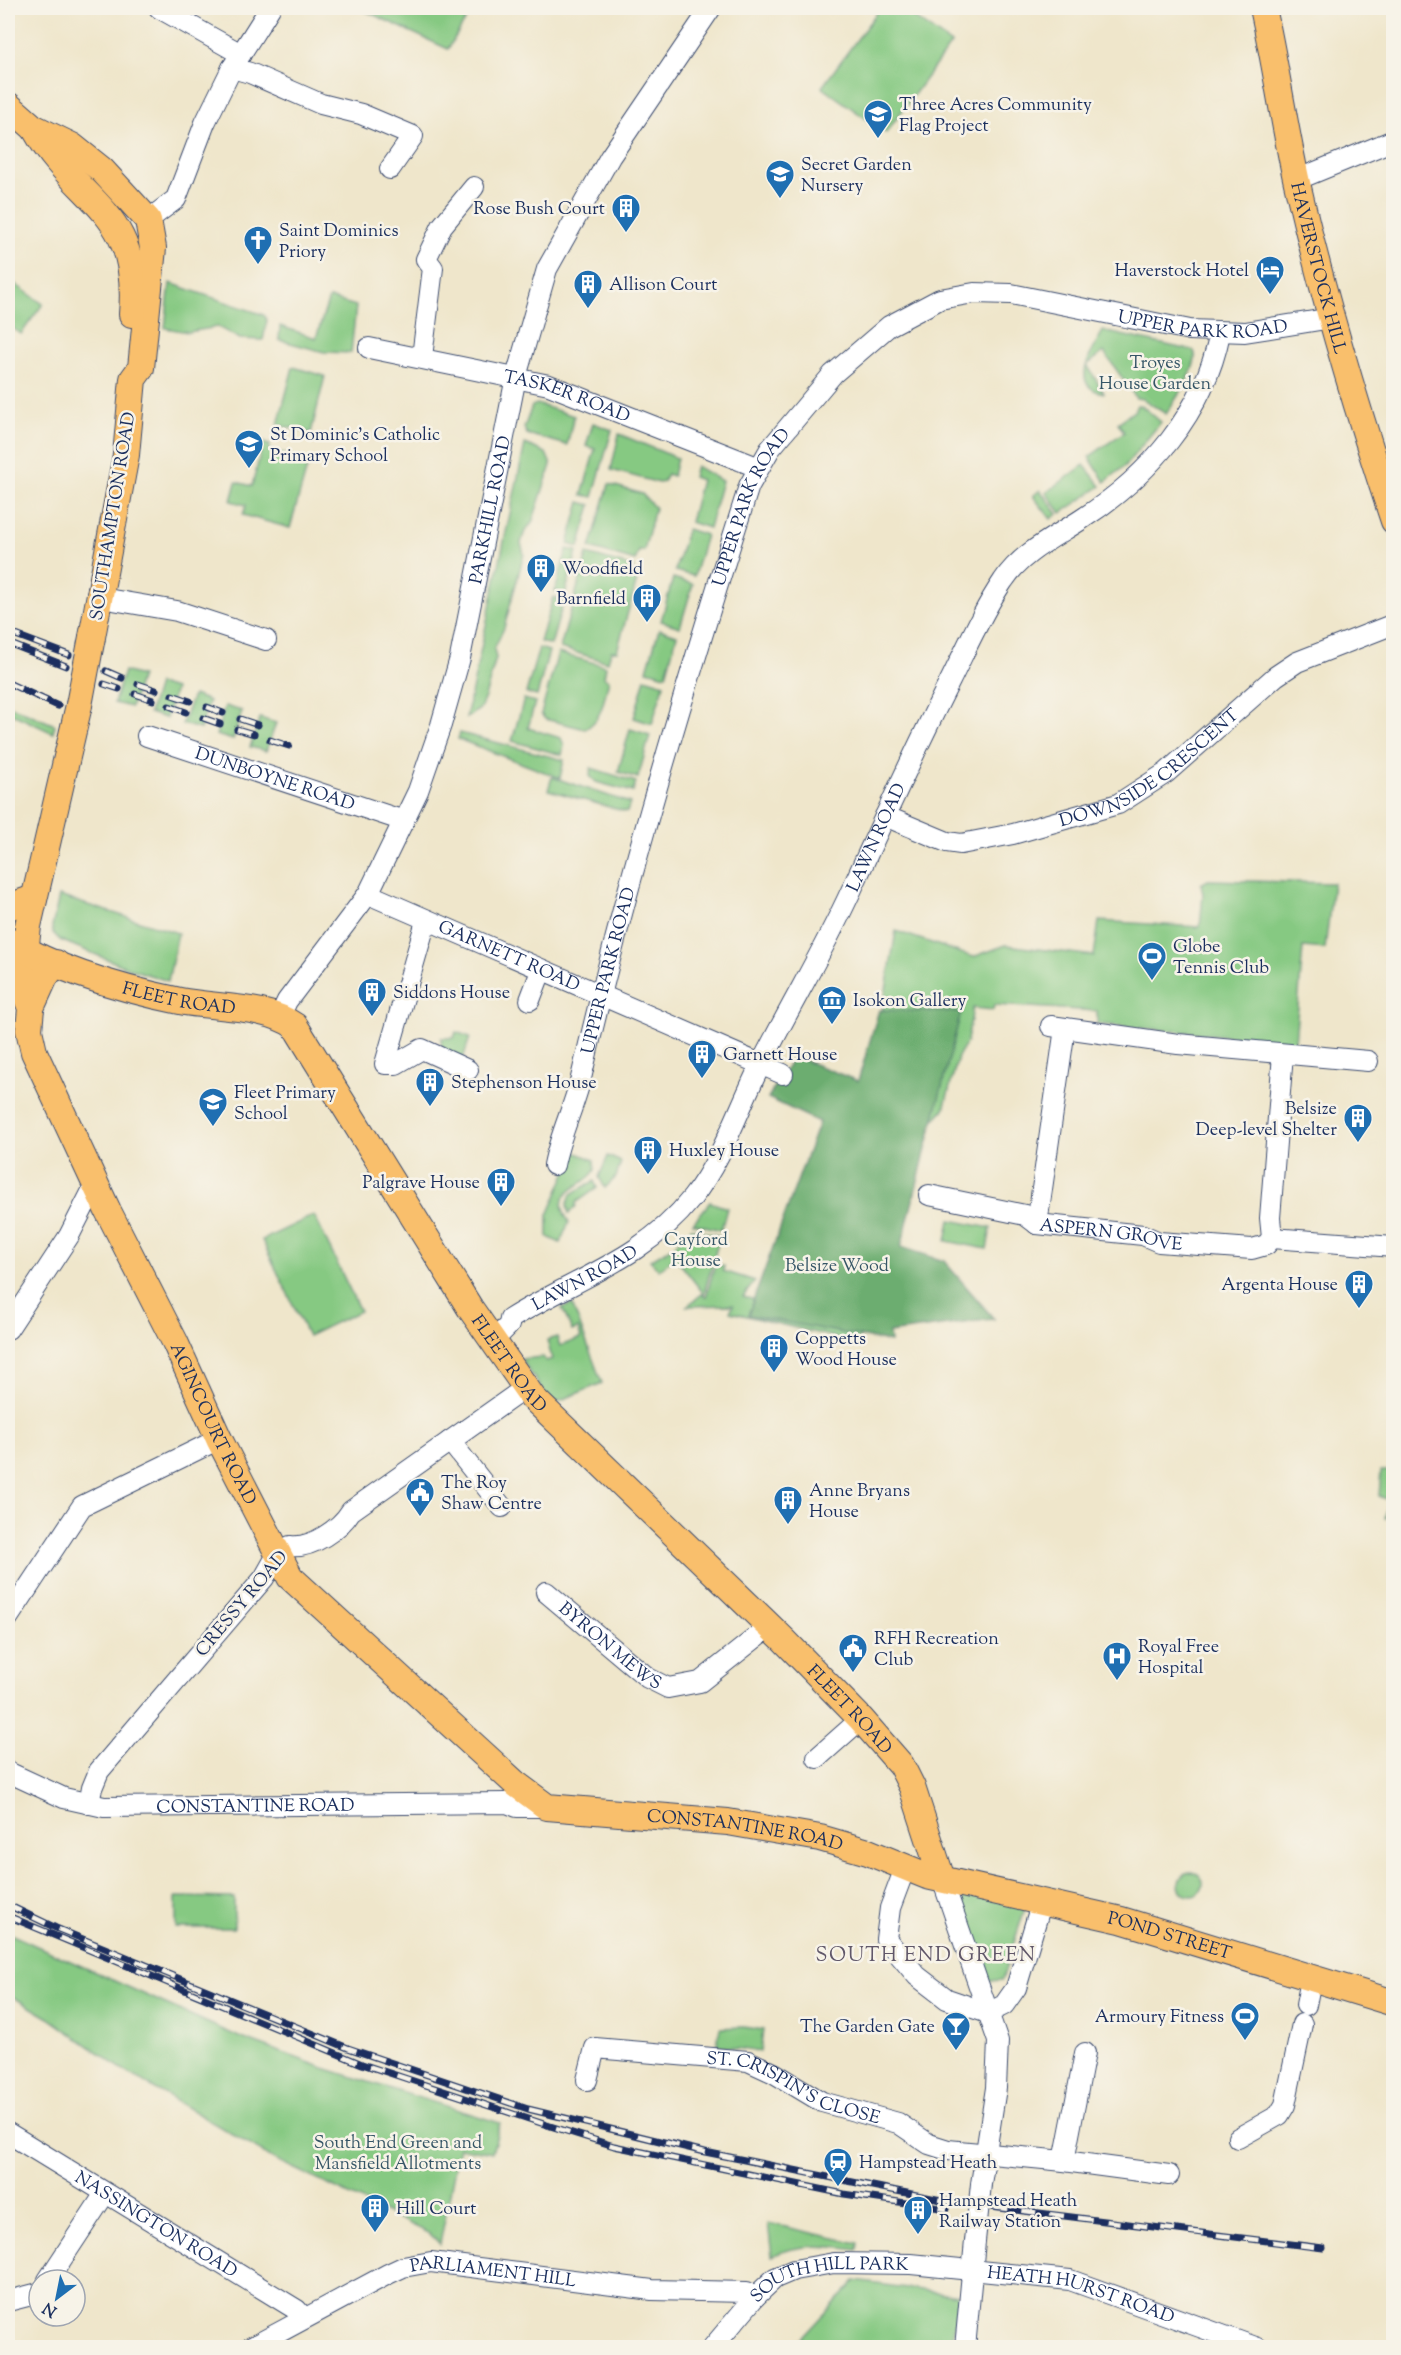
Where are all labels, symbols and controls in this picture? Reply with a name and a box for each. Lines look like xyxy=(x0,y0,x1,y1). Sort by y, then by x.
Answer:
place label: Three Acres Community Flag Project xyxy=(899,93,1092,140)
school or university icon: Three Acres Community Flag Project xyxy=(862,98,894,140)
place label: Secret Garden Nursery xyxy=(801,153,912,200)
school or university icon: Secret Garden Nursery xyxy=(764,158,796,200)
street label: HAVERSTOCK HILL xyxy=(1282,180,1352,358)
building icon: Rose Bush Court xyxy=(610,192,642,234)
place label: Rose Bush Court xyxy=(473,197,605,223)
place label: Saint Dominics Priory xyxy=(279,219,399,266)
church icon: Saint Dominics Priory xyxy=(242,224,274,266)
hotel icon: Haverstock Hotel xyxy=(1254,254,1286,296)
place label: Haverstock Hotel xyxy=(1114,259,1249,285)
building icon: Allison Court xyxy=(572,268,604,310)
place label: Allison Court xyxy=(609,273,717,299)
street label: UPPER PARK ROAD xyxy=(1115,305,1290,347)
park label: Troyes House Garden xyxy=(1099,351,1211,398)
street label: TASKER ROAD xyxy=(501,365,634,431)
street label: SOUTHAMPTON ROAD xyxy=(85,410,143,622)
place label: St Dominic's Catholic Primary School xyxy=(270,423,440,470)
street label: UPPER PARK ROAD xyxy=(707,423,797,590)
school or university icon: St Dominic's Catholic Primary School xyxy=(233,428,265,470)
street label: PARKHILL ROAD xyxy=(464,434,519,586)
building icon: Woodfield xyxy=(525,552,557,594)
place label: Woodfield xyxy=(562,557,643,583)
building icon: Barnfield xyxy=(631,582,663,624)
place label: Barnfield xyxy=(556,587,626,613)
street label: DOWNSIDE CRESCENT xyxy=(1056,703,1246,835)
street label: DUNBOYNE ROAD xyxy=(191,742,358,819)
street label: LAWN ROAD xyxy=(841,779,913,897)
street label: UPPER PARK ROAD xyxy=(576,885,643,1057)
street label: GARNETT ROAD xyxy=(433,915,584,999)
place label: Globe Tennis Club xyxy=(1173,935,1269,982)
sports icon: Globe Tennis Club xyxy=(1136,940,1168,982)
building icon: Siddons House xyxy=(356,976,388,1018)
street label: FLEET ROAD xyxy=(119,977,237,1023)
place label: Siddons House xyxy=(393,981,510,1007)
museum icon: Isokon Gallery xyxy=(816,984,848,1026)
place label: Isokon Gallery xyxy=(853,989,967,1015)
building icon: Garnett House xyxy=(686,1038,718,1080)
place label: Garnett House xyxy=(723,1043,837,1069)
building icon: Stephenson House xyxy=(414,1066,446,1108)
place label: Stephenson House xyxy=(451,1071,597,1097)
place label: Fleet Primary School xyxy=(234,1081,336,1128)
school or university icon: Fleet Primary School xyxy=(197,1086,229,1128)
place label: Belsize Deep-level Shelter xyxy=(1196,1097,1337,1144)
building icon: Belsize Deep-level Shelter xyxy=(1342,1102,1374,1144)
building icon: Huxley House xyxy=(632,1134,664,1176)
place label: Huxley House xyxy=(669,1139,779,1165)
building icon: Palgrave House xyxy=(485,1166,517,1208)
place label: Palgrave House xyxy=(362,1171,480,1197)
street label: ASPERN GROVE xyxy=(1038,1213,1183,1259)
park label: Cayford House xyxy=(664,1228,728,1275)
street label: LAWN ROAD xyxy=(528,1240,644,1319)
park label: Belsize Wood xyxy=(785,1254,889,1280)
building icon: Argenta House xyxy=(1343,1268,1375,1310)
place label: Argenta House xyxy=(1221,1273,1338,1299)
street label: FLEET ROAD xyxy=(464,1310,552,1420)
place label: Coppetts Wood House xyxy=(795,1327,897,1374)
building icon: Coppetts Wood House xyxy=(758,1332,790,1374)
street label: AGINCOURT ROAD xyxy=(162,1339,262,1510)
place label: The Roy Shaw Centre xyxy=(441,1471,542,1518)
public building icon: The Roy Shaw Centre xyxy=(404,1476,436,1518)
place label: Anne Bryans House xyxy=(809,1479,910,1526)
building icon: Anne Bryans House xyxy=(772,1484,804,1526)
street label: CRESSY ROAD xyxy=(190,1545,295,1663)
street label: BYRON MEWS xyxy=(552,1597,666,1698)
place label: RFH Recreation Club xyxy=(874,1627,999,1674)
public building icon: RFH Recreation Club xyxy=(837,1632,869,1674)
place label: Royal Free Hospital xyxy=(1138,1635,1219,1682)
hospital icon: Royal Free Hospital xyxy=(1101,1640,1133,1682)
street label: FLEET ROAD xyxy=(800,1660,897,1761)
street label: CONSTANTINE ROAD xyxy=(156,1794,355,1821)
street label: CONSTANTINE ROAD xyxy=(646,1804,846,1859)
street label: POND STREET xyxy=(1105,1906,1235,1968)
district label: SOUTH END GREEN xyxy=(816,1942,1036,1971)
sports icon: Armoury Fitness xyxy=(1229,2000,1261,2042)
place label: Armoury Fitness xyxy=(1095,2005,1224,2031)
bar icon: The Garden Gate xyxy=(940,2010,972,2052)
place label: The Garden Gate xyxy=(800,2015,935,2041)
street label: ST. CRISPIN'S CLOSE xyxy=(705,2047,883,2132)
park label: South End Green and Mansfield Allotments xyxy=(314,2131,482,2178)
station icon: Hampstead Heath xyxy=(822,2146,854,2188)
place label: Hampstead Heath xyxy=(859,2151,998,2177)
street label: NASSINGTON ROAD xyxy=(69,2166,242,2285)
place label: Hampstead Heath Railway Station xyxy=(939,2189,1078,2236)
building icon: Hill Court xyxy=(359,2192,391,2234)
building icon: Hampstead Heath Railway Station xyxy=(902,2194,934,2236)
place label: Hill Court xyxy=(396,2197,476,2223)
street label: PARLIAMENT HILL xyxy=(408,2251,578,2295)
street label: SOUTH HILL PARK xyxy=(745,2252,909,2310)
street label: HEATH HURST ROAD xyxy=(986,2261,1178,2332)
north arrow xyxy=(27,2268,87,2328)
text: N xyxy=(39,2295,62,2322)

